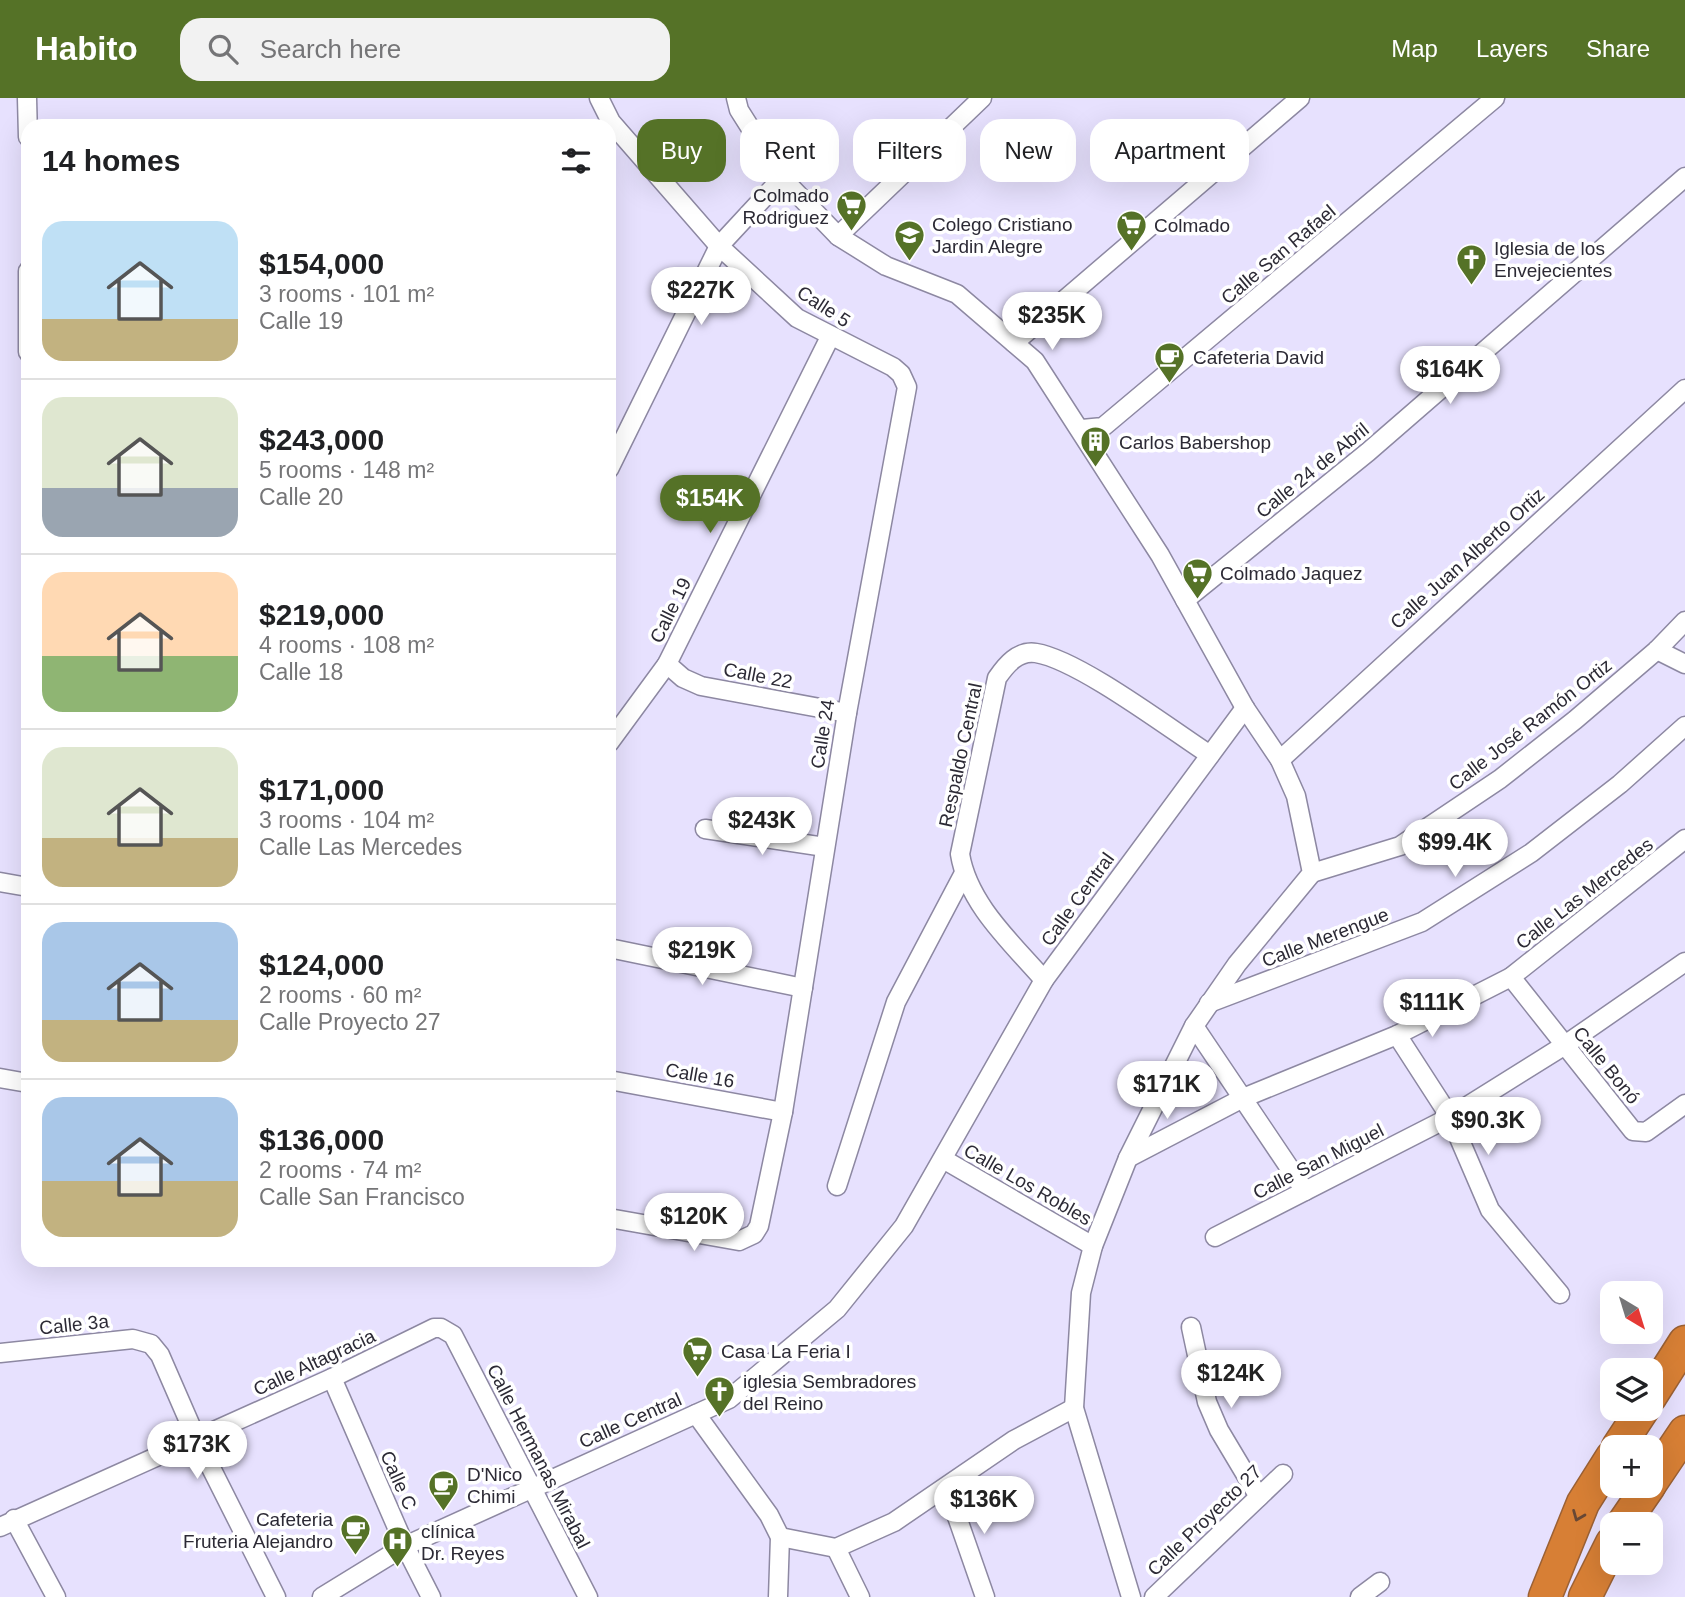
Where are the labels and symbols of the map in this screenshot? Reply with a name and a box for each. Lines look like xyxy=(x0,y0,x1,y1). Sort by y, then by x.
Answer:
place label: Colmado Rodriguez xyxy=(742,185,829,228)
supermarket icon: Colmado Rodriguez xyxy=(835,189,869,233)
street label: Calle San Rafael xyxy=(1217,201,1340,308)
supermarket icon: Colmado xyxy=(1114,208,1148,252)
place label: Colego Cristiano Jardin Alegre xyxy=(932,214,1072,257)
place label: Colmado xyxy=(1154,215,1230,236)
school or university icon: Colego Cristiano Jardin Alegre xyxy=(892,218,926,262)
place label: Iglesia de los Envejecientes xyxy=(1494,238,1612,281)
church icon: Iglesia de los Envejecientes xyxy=(1454,242,1488,286)
pin: $227K xyxy=(652,268,750,327)
street label: Calle 5 xyxy=(793,282,854,331)
pin: $235K xyxy=(1003,292,1101,352)
cafe icon: Cafeteria David xyxy=(1153,340,1187,384)
pin: $164K xyxy=(1401,346,1499,406)
place label: Cafeteria David xyxy=(1193,347,1324,368)
street label: Calle 24 de Abril xyxy=(1252,419,1373,522)
building icon: Carlos Babershop xyxy=(1079,425,1113,469)
place label: Carlos Babershop xyxy=(1119,432,1271,453)
pin: $154K xyxy=(661,476,759,535)
street label: Calle Juan Alberto Ortiz xyxy=(1386,484,1549,633)
supermarket icon: Colmado Jaquez xyxy=(1180,556,1214,600)
place label: Colmado Jaquez xyxy=(1220,563,1363,584)
street label: Calle 19 xyxy=(646,574,695,646)
street label: Calle José Ramón Ortiz xyxy=(1445,654,1616,794)
street label: Calle 22 xyxy=(722,659,794,692)
street label: Respaldo Central xyxy=(935,681,986,829)
street label: Calle 24 xyxy=(807,698,838,770)
pin: $243K xyxy=(713,798,811,857)
pin: $99.4K xyxy=(1398,820,1512,879)
street label: Calle Las Mercedes xyxy=(1512,833,1657,953)
street label: Calle Central xyxy=(1037,849,1118,950)
street label: Calle Merengue xyxy=(1259,904,1392,971)
pin: $219K xyxy=(653,928,751,987)
pin: $111K xyxy=(1383,979,1481,1039)
street label: Calle Bonó xyxy=(1569,1023,1644,1108)
street label: Calle 16 xyxy=(664,1059,736,1092)
pin: $171K xyxy=(1118,1062,1216,1121)
pin: $90.3K xyxy=(1431,1098,1545,1157)
street label: Calle San Miguel xyxy=(1249,1119,1387,1203)
street label: Calle Los Robles xyxy=(960,1139,1095,1229)
pin: $120K xyxy=(645,1194,743,1253)
north arrow xyxy=(1600,1281,1662,1344)
street label: Calle 3a xyxy=(38,1310,110,1339)
street label: Calle Altagracia xyxy=(250,1325,379,1400)
supermarket icon: Casa La Feria I xyxy=(681,1334,715,1378)
place label: Casa La Feria I xyxy=(721,1341,851,1362)
pin: $124K xyxy=(1182,1350,1280,1410)
street label: Calle Hermanas Mirabal xyxy=(483,1361,594,1552)
place label: iglesia Sembradores del Reino xyxy=(743,1371,916,1414)
church icon: iglesia Sembradores del Reino xyxy=(703,1375,737,1419)
street label: Calle Central xyxy=(576,1389,685,1452)
pin: $173K xyxy=(148,1422,246,1481)
street label: Calle C xyxy=(376,1447,421,1513)
street label: Calle Proyecto 27 xyxy=(1143,1461,1266,1580)
place label: D'Nico Chimi xyxy=(467,1464,522,1507)
cafe icon: D'Nico Chimi xyxy=(427,1468,461,1512)
pin: $136K xyxy=(935,1476,1033,1536)
place label: Cafeteria Fruteria Alejandro xyxy=(183,1509,333,1552)
one-way arrow xyxy=(1572,1510,1586,1522)
cafe icon: Cafeteria Fruteria Alejandro xyxy=(339,1513,373,1557)
place label: clínica Dr. Reyes xyxy=(421,1521,504,1564)
hospital icon: clínica Dr. Reyes xyxy=(381,1525,415,1569)

